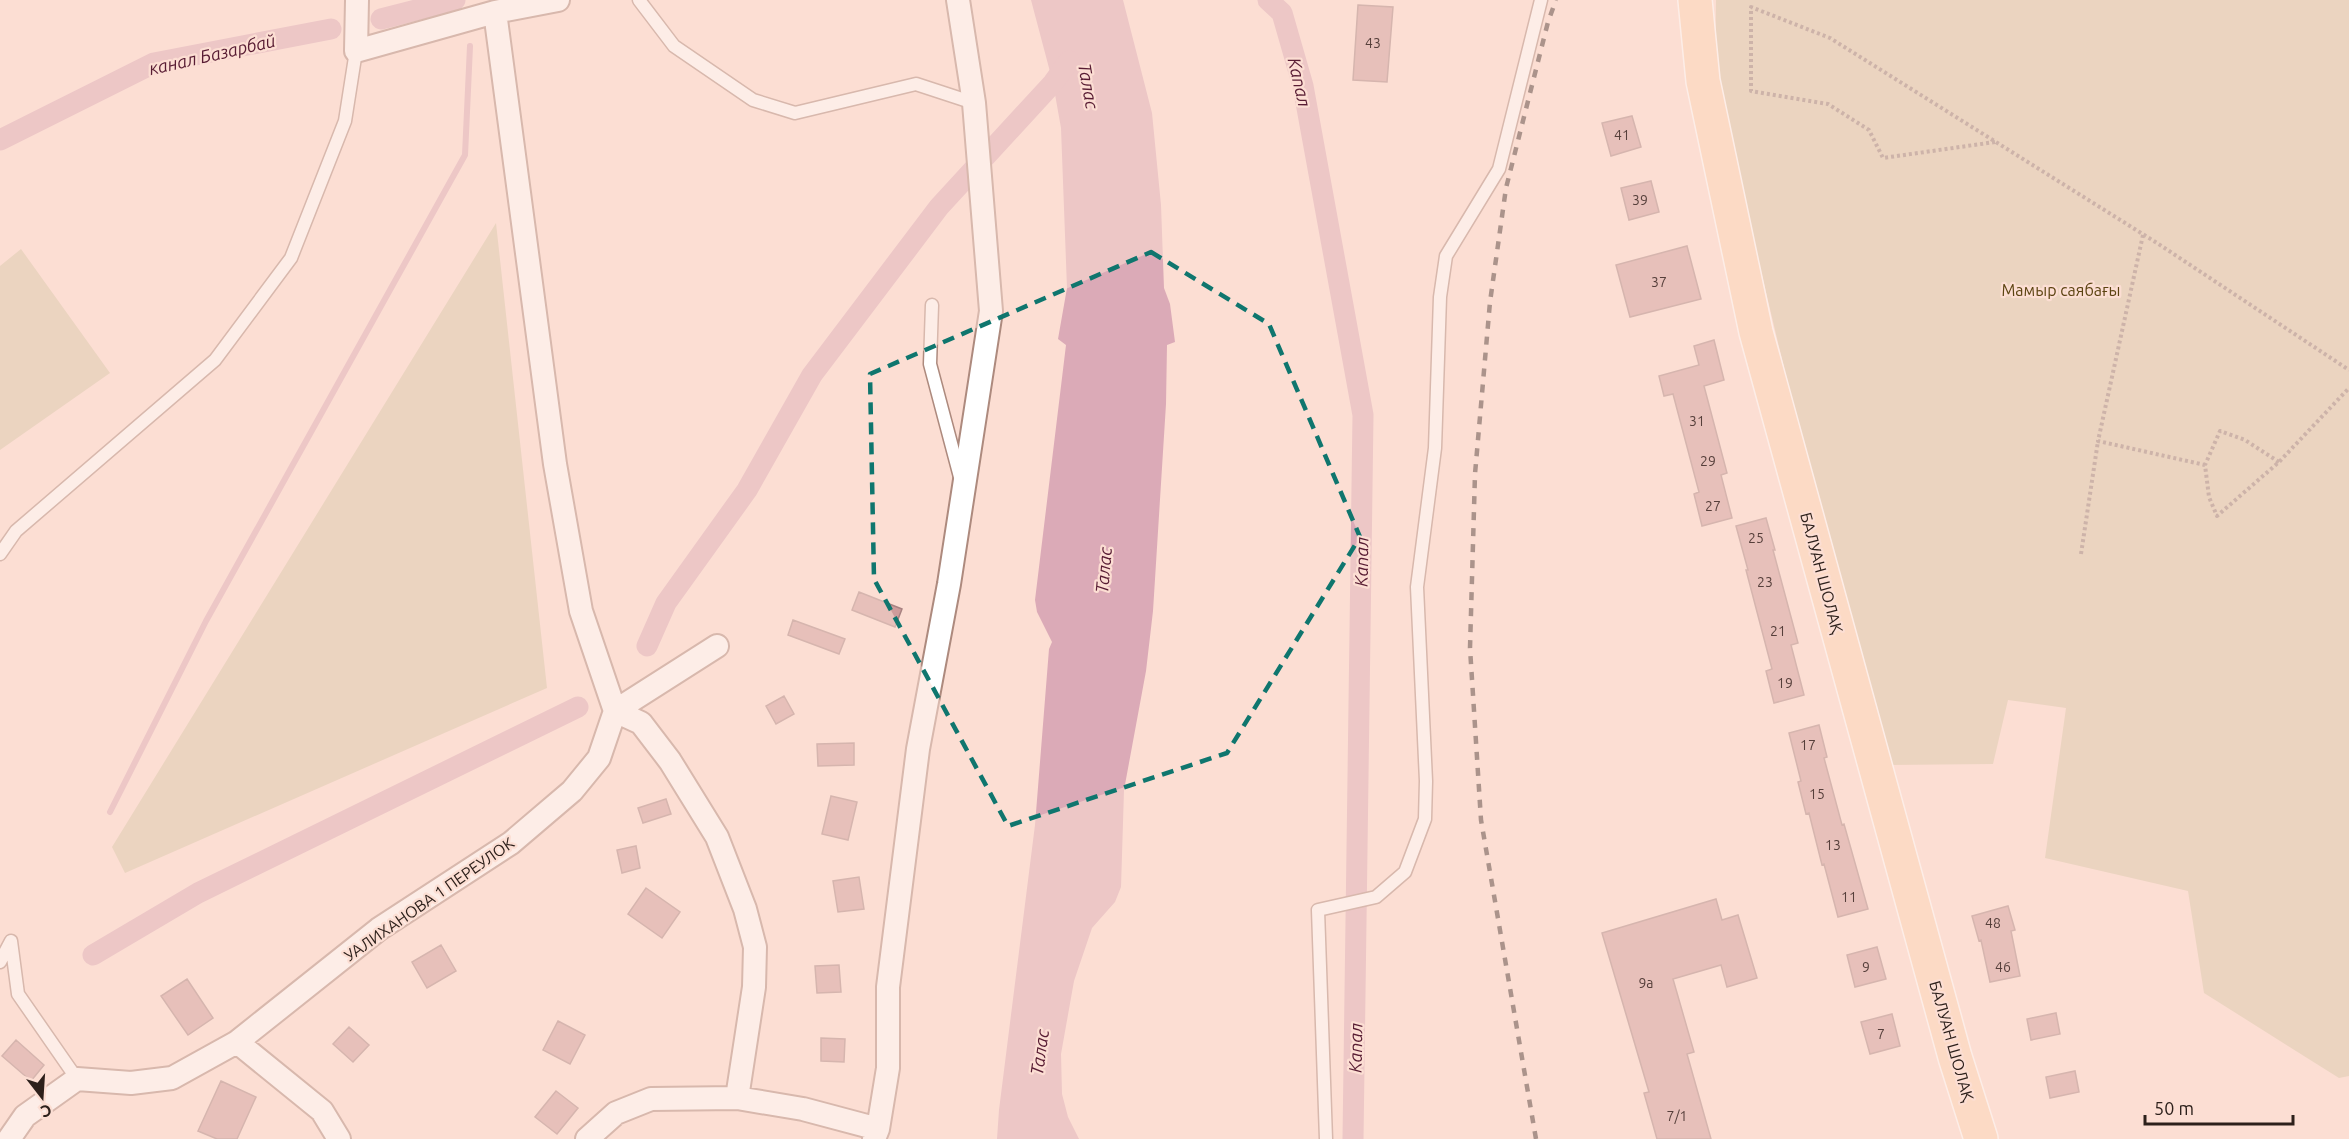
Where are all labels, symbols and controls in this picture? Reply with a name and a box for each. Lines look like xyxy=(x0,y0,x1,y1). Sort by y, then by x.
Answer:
water label: канал Базарбай xyxy=(147,30,277,78)
house number: 43 xyxy=(1365,35,1381,51)
water label: Капал xyxy=(1285,56,1315,109)
water label: Талас xyxy=(1075,61,1103,111)
house number: 41 xyxy=(1614,127,1630,143)
house number: 39 xyxy=(1632,192,1648,208)
house number: 37 xyxy=(1651,274,1667,290)
park label: Мамыр саябағы xyxy=(2001,281,2121,299)
house number: 31 xyxy=(1689,413,1705,429)
house number: 29 xyxy=(1700,453,1716,469)
house number: 27 xyxy=(1705,498,1721,514)
street label: БАЛУАН ШОЛАҚ xyxy=(1797,510,1847,636)
house number: 25 xyxy=(1748,530,1764,546)
water label: Капал xyxy=(1351,537,1371,587)
water label: Талас xyxy=(1091,546,1115,594)
house number: 23 xyxy=(1757,574,1773,590)
house number: 21 xyxy=(1770,623,1786,639)
house number: 19 xyxy=(1777,675,1793,691)
house number: 17 xyxy=(1800,737,1816,753)
house number: 15 xyxy=(1809,786,1825,802)
street label: УАЛИХАНОВА 1 ПЕРЕУЛОК xyxy=(341,833,517,965)
house number: 13 xyxy=(1825,837,1841,853)
house number: 11 xyxy=(1841,889,1857,905)
house number: 48 xyxy=(1985,915,2001,931)
house number: 9 xyxy=(1862,959,1870,975)
house number: 46 xyxy=(1995,959,2011,975)
house number: 9а xyxy=(1638,975,1654,991)
street label: БАЛУАН ШОЛАҚ xyxy=(1926,979,1978,1104)
water label: Капал xyxy=(1345,1023,1365,1073)
house number: 7 xyxy=(1877,1026,1885,1042)
water label: Талас xyxy=(1026,1027,1052,1076)
north arrow xyxy=(12,1067,72,1127)
scale bar xyxy=(2145,1088,2294,1126)
text: 50 m xyxy=(2154,1098,2194,1118)
text: С xyxy=(39,1101,54,1121)
house number: 7/1 xyxy=(1667,1108,1687,1124)

